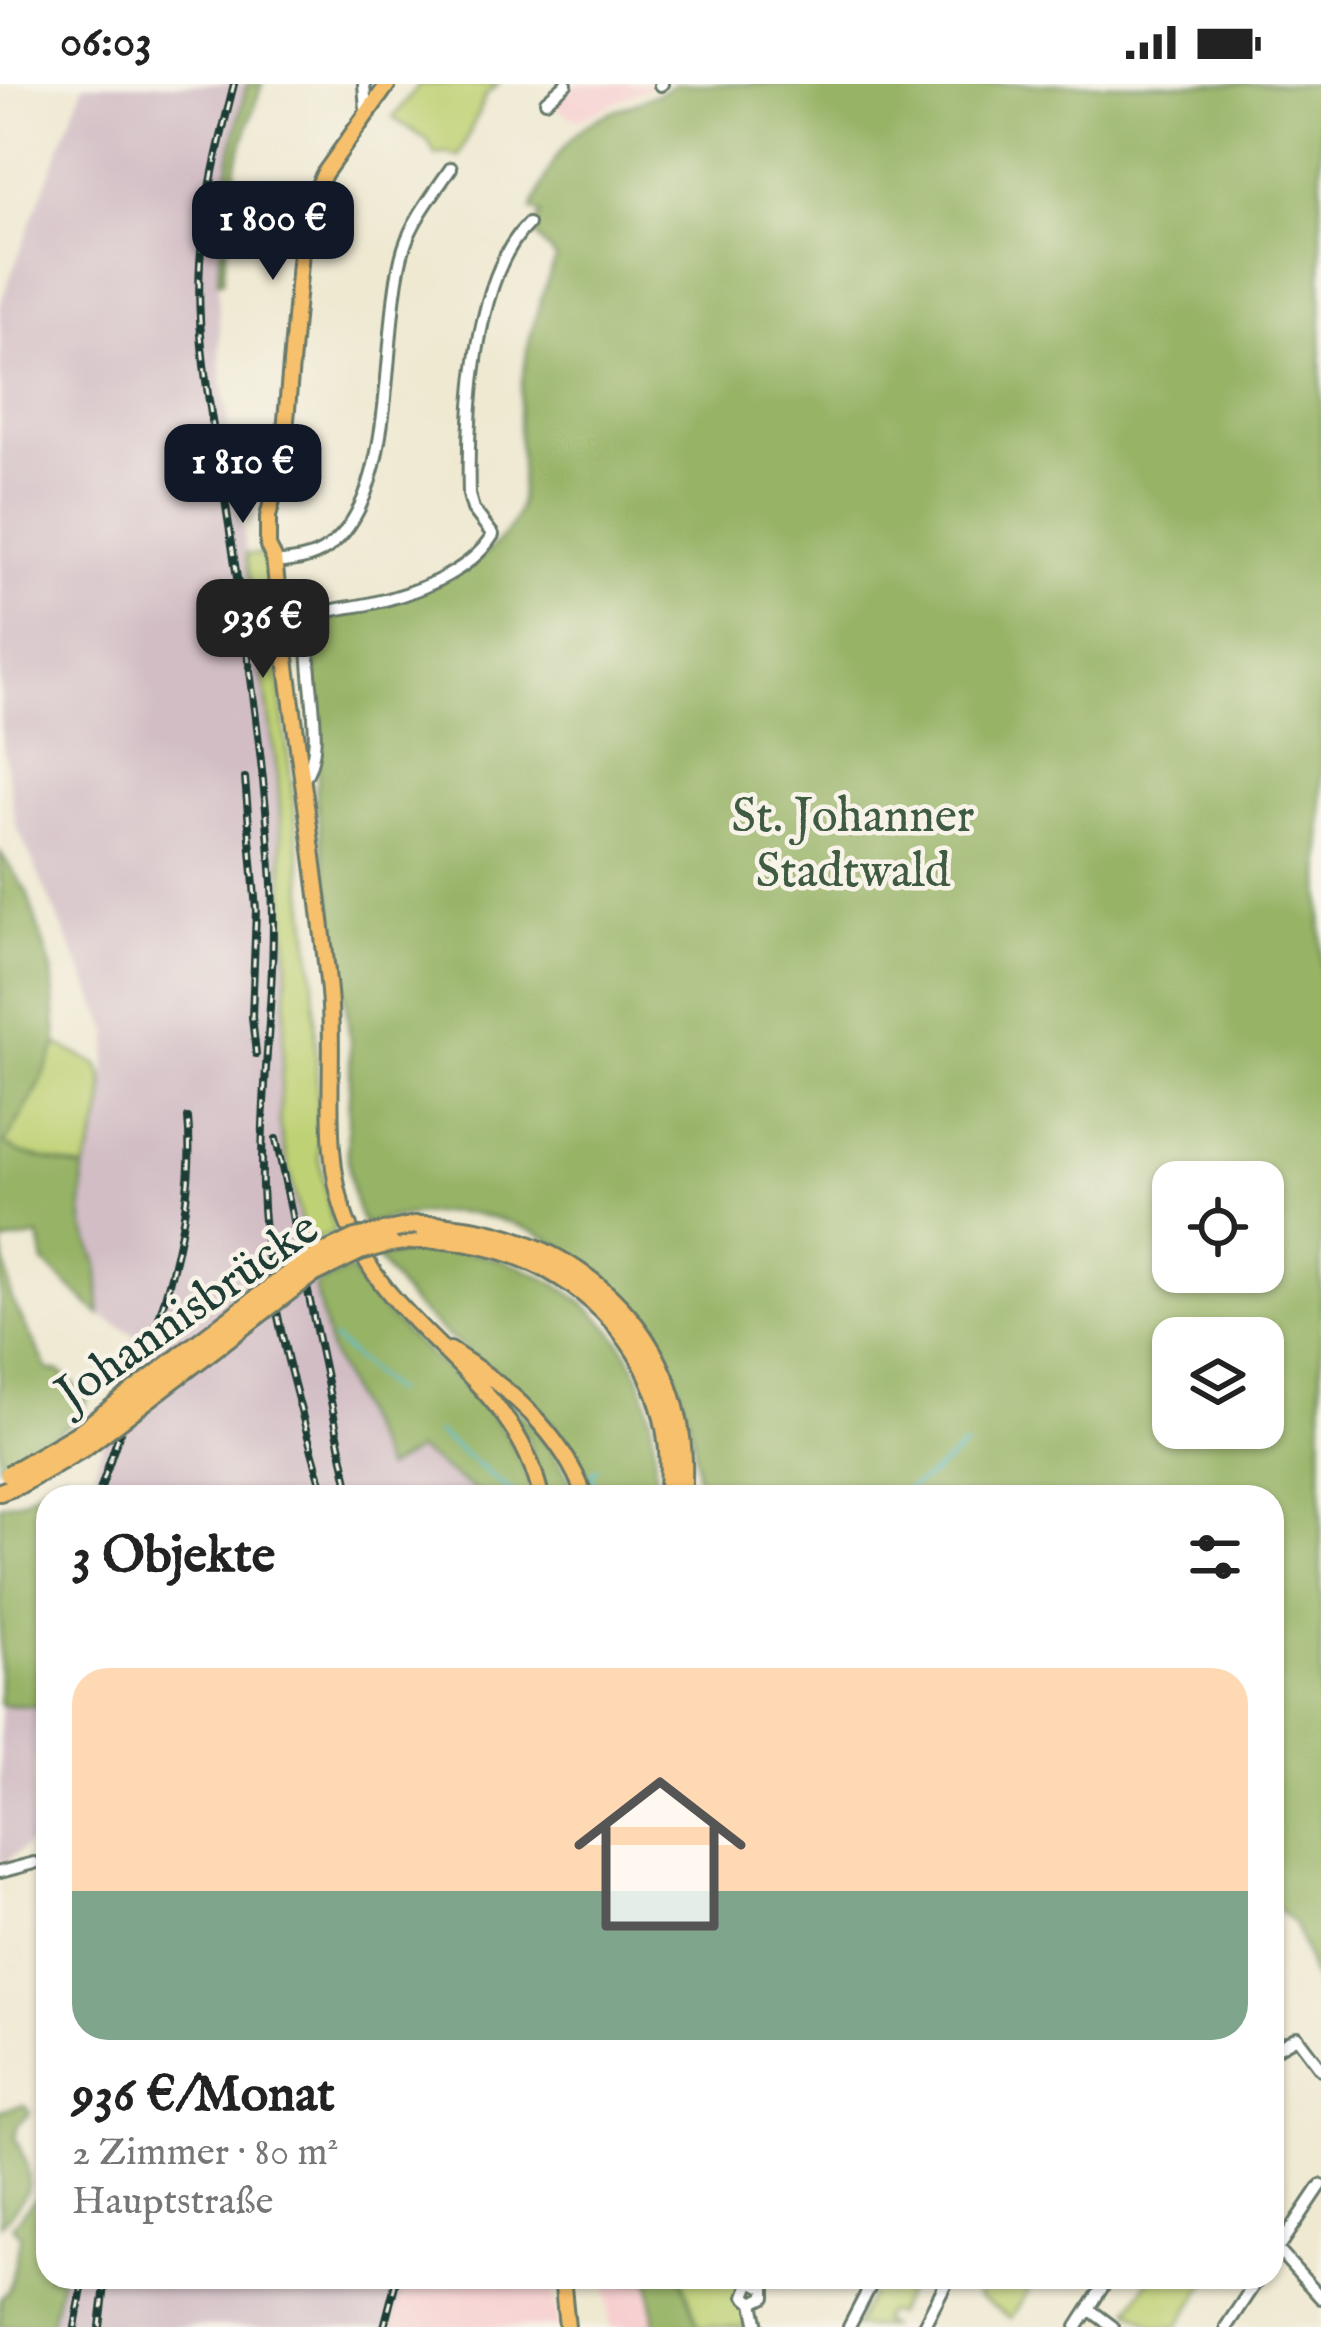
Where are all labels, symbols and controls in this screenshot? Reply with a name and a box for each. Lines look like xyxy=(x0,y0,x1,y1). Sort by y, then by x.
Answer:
text: 06:03 xyxy=(60,14,152,71)
pin: 1 800 € xyxy=(162,181,384,283)
text: 1 800 € xyxy=(219,195,327,244)
pin: 1 810 € xyxy=(132,424,354,526)
text: 1 810 € xyxy=(191,438,295,487)
pin: 936 € xyxy=(179,579,347,681)
text: 936 € xyxy=(223,593,303,642)
park label: St. Johanner Stadtwald xyxy=(732,788,974,903)
map controls xyxy=(1152,1161,1284,1449)
button: locate xyxy=(1152,1161,1284,1293)
street label: Johannisbrücke xyxy=(41,1200,331,1428)
button: layers xyxy=(1152,1317,1284,1449)
icon: filters xyxy=(1182,1524,1248,1590)
text: 3 Objekte xyxy=(72,1525,275,1590)
icon: home xyxy=(552,1746,768,1962)
text: 936 €/Monat xyxy=(72,2064,335,2129)
text: 2 Zimmer · 80 m² xyxy=(72,2129,339,2178)
text: Hauptstraße xyxy=(72,2178,273,2227)

